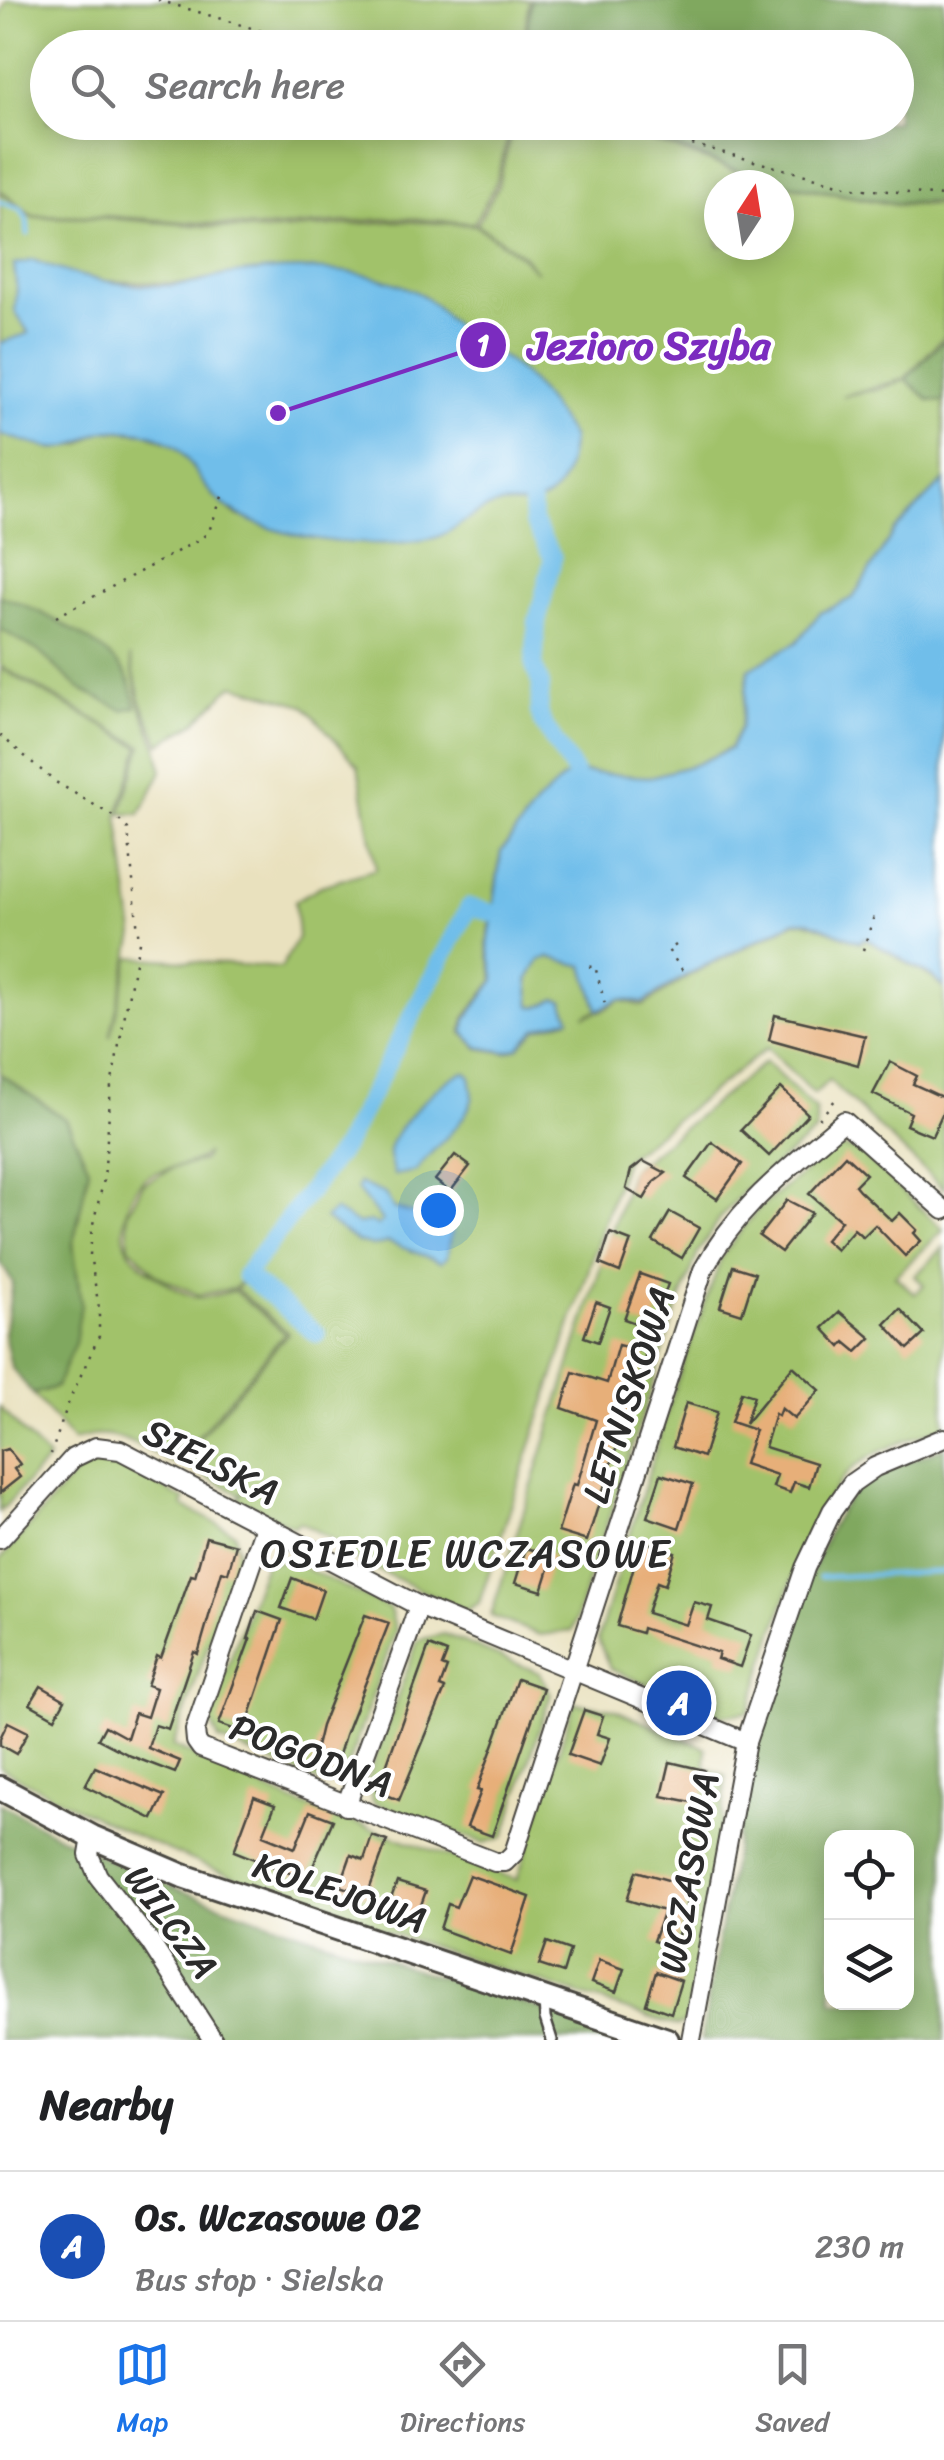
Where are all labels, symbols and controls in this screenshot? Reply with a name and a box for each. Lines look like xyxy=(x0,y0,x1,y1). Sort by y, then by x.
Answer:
search box xyxy=(30,30,914,140)
text: Search here xyxy=(145,52,345,119)
icon: search xyxy=(65,58,120,113)
north arrow xyxy=(704,170,794,260)
callout: Jezioro Szyba xyxy=(458,310,790,380)
text: Jezioro Szyba xyxy=(526,310,771,381)
text: 1 xyxy=(477,318,490,372)
your location xyxy=(413,1185,464,1236)
street label: LETNISKOWA xyxy=(563,1278,695,1512)
street label: SIELSKA xyxy=(131,1399,291,1525)
district label: OSIEDLE WCZASOWE xyxy=(260,1518,672,1589)
pin: A xyxy=(646,1666,712,1740)
street label: POGODNA xyxy=(220,1694,402,1818)
street label: WCZASOWA xyxy=(638,1767,740,1979)
map controls xyxy=(824,1830,914,2010)
button: locate xyxy=(824,1830,914,1920)
street label: KOLEJOWA xyxy=(244,1832,436,1954)
street label: WILCZA xyxy=(106,1850,236,1994)
button: layers xyxy=(824,1920,914,2010)
text: Nearby xyxy=(40,2068,173,2142)
text: Os. Wczasowe 02 xyxy=(135,2184,421,2251)
text: A xyxy=(62,2218,83,2275)
text: 230 m xyxy=(815,2218,904,2275)
text: Bus stop · Sielska xyxy=(135,2251,384,2308)
tab: Map xyxy=(115,2337,170,2446)
tab: Directions xyxy=(400,2337,525,2446)
tab: Saved xyxy=(755,2337,829,2446)

